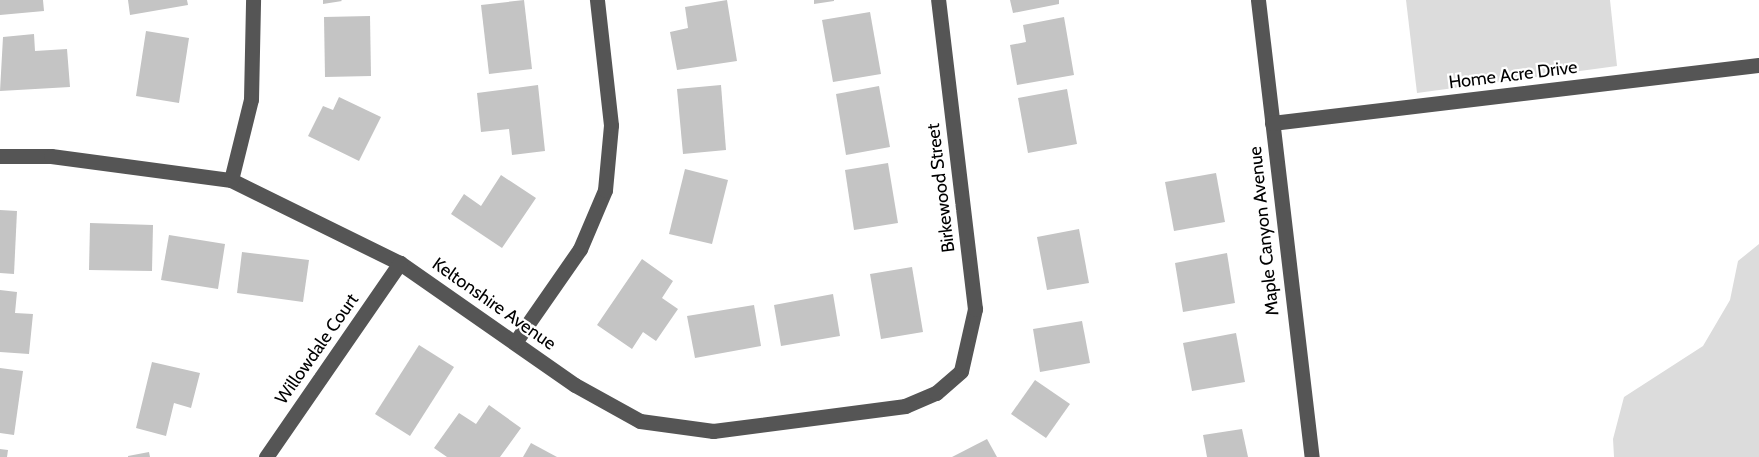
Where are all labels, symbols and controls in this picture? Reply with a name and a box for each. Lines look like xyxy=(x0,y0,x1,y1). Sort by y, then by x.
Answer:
street label: Home Acre Drive xyxy=(1447,56,1579,94)
street label: Birkewood Street xyxy=(922,122,960,254)
street label: Maple Canyon Avenue xyxy=(1244,145,1284,317)
street label: Keltonshire Avenue xyxy=(428,253,560,355)
street label: Willowdale Court xyxy=(271,290,363,408)

